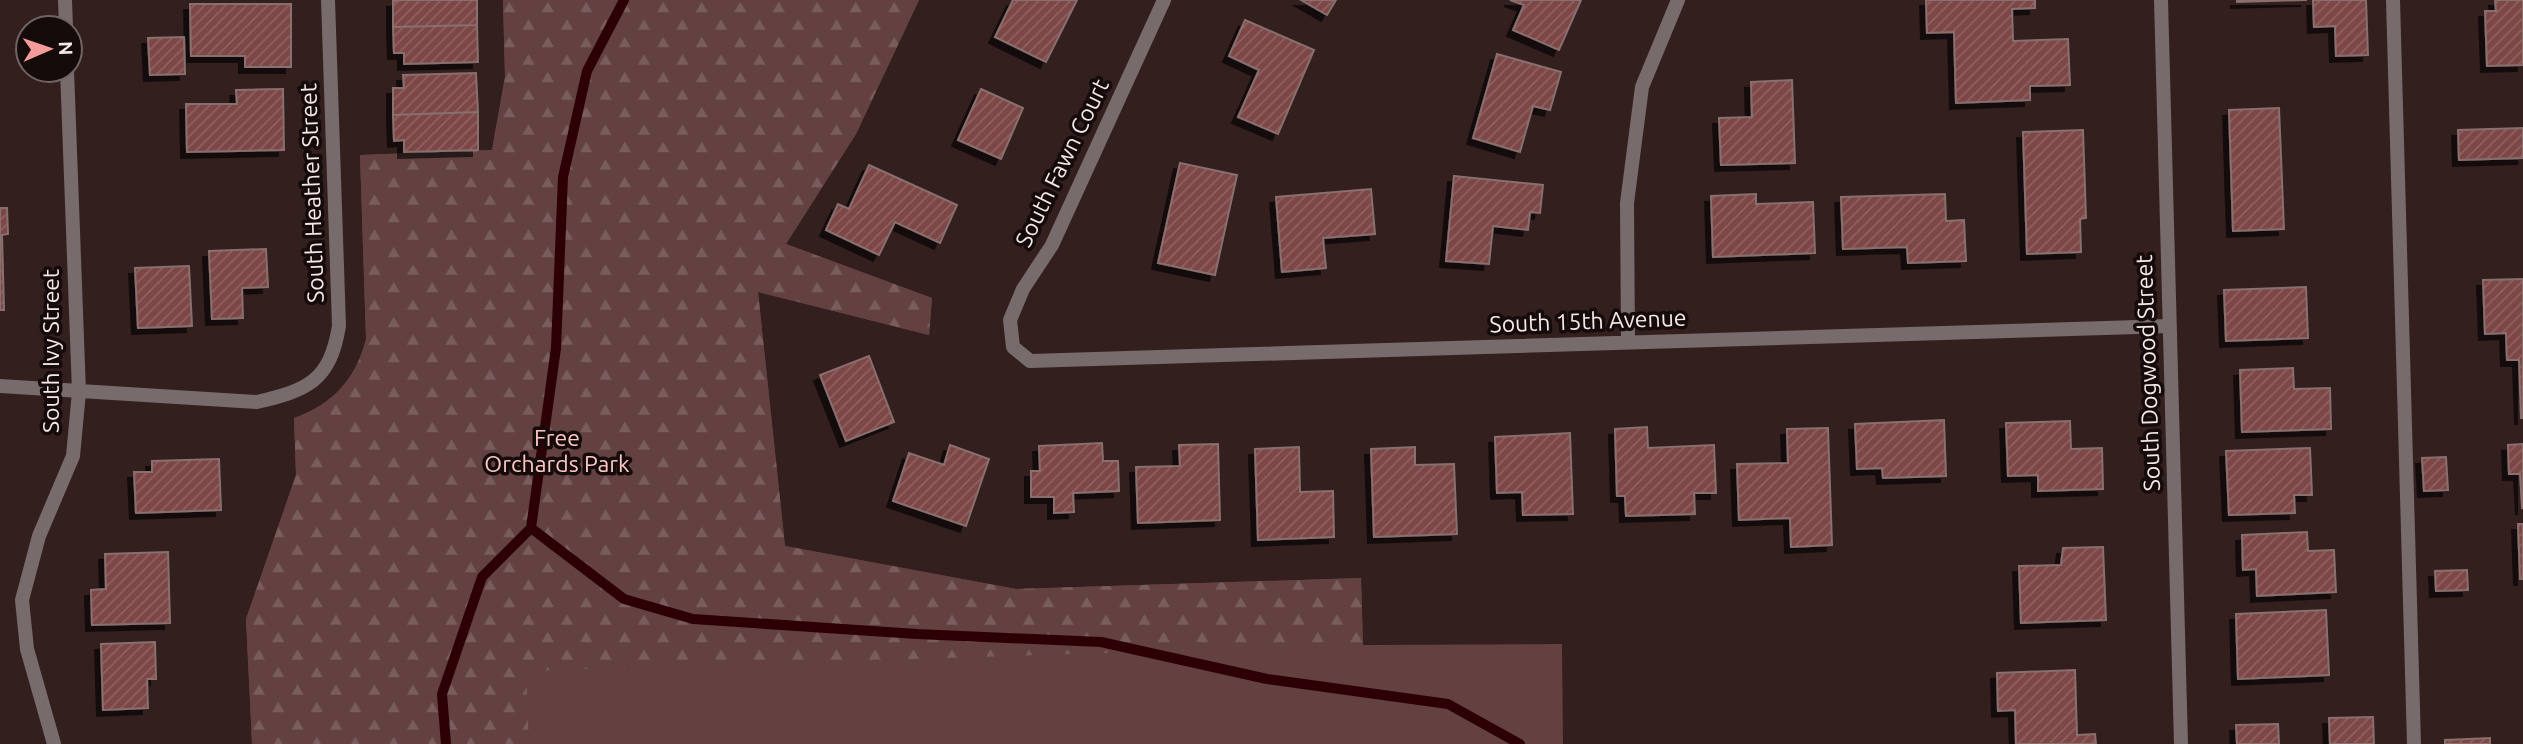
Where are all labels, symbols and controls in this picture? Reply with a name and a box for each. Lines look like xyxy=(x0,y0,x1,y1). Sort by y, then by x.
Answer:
north arrow xyxy=(14,14,84,84)
text: N xyxy=(55,41,77,56)
street label: South Fawn Court xyxy=(1010,75,1113,251)
street label: South Heather Street xyxy=(295,83,328,303)
street label: South Dogwood Street xyxy=(2131,254,2164,492)
street label: South Ivy Street xyxy=(38,269,63,433)
street label: South 15th Avenue xyxy=(1489,305,1687,336)
park label: Free Orchards Park xyxy=(484,425,630,476)

